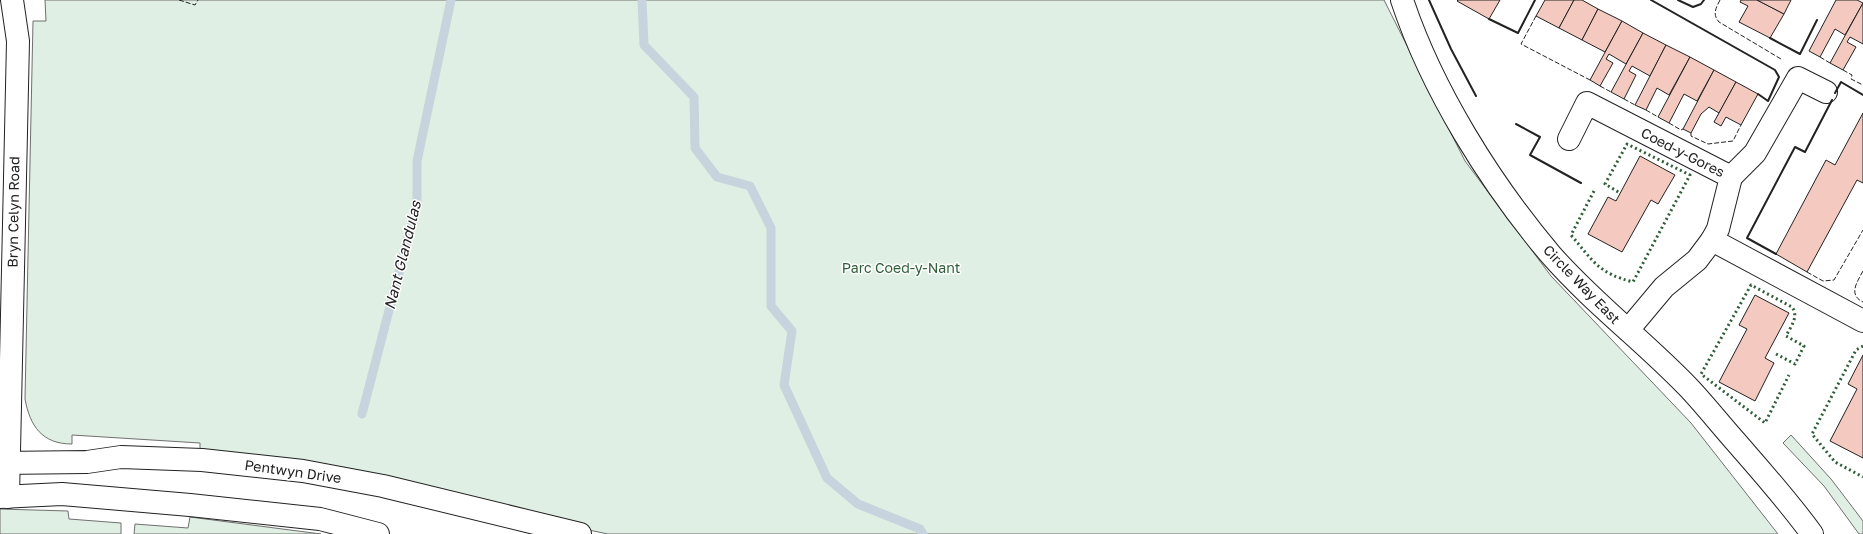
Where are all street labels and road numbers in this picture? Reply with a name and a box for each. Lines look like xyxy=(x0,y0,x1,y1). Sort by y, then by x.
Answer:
street label: Coed-y-Gores xyxy=(1638,124,1728,180)
street label: Bryn Celyn Road xyxy=(4,156,22,268)
street label: Circle Way East xyxy=(1540,241,1624,327)
street label: Pentwyn Drive xyxy=(243,456,343,486)

